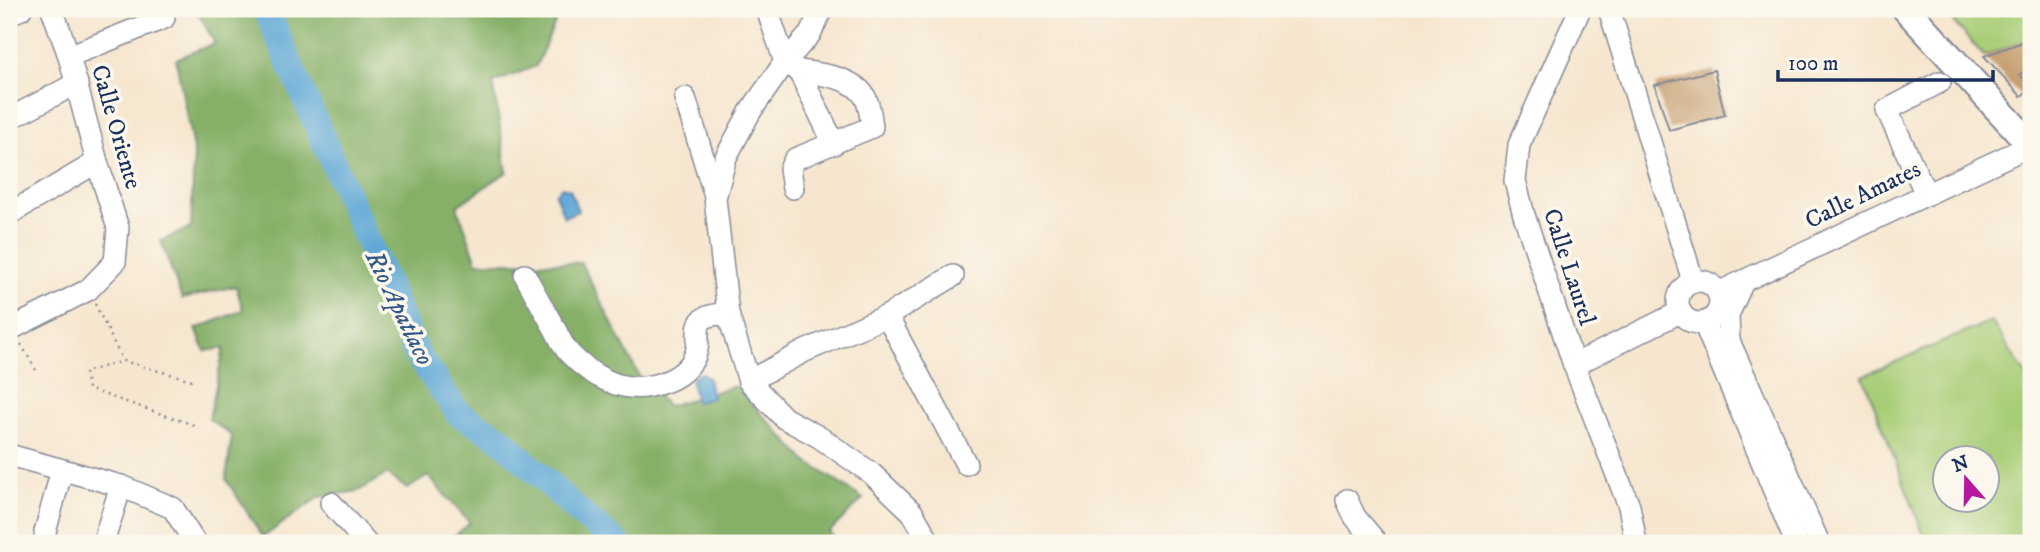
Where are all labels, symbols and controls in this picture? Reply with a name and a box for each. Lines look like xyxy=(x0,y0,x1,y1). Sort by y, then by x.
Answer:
scale bar xyxy=(1778,38,1993,82)
text: 100 m xyxy=(1788,51,1839,77)
street label: Calle Oriente xyxy=(84,62,148,193)
street label: Calle Amates xyxy=(1800,154,1926,236)
street label: Calle Laurel xyxy=(1536,205,1602,330)
water label: Rio Apatlaco xyxy=(357,244,441,371)
north arrow xyxy=(1932,444,2002,514)
text: N xyxy=(1949,451,1972,478)

